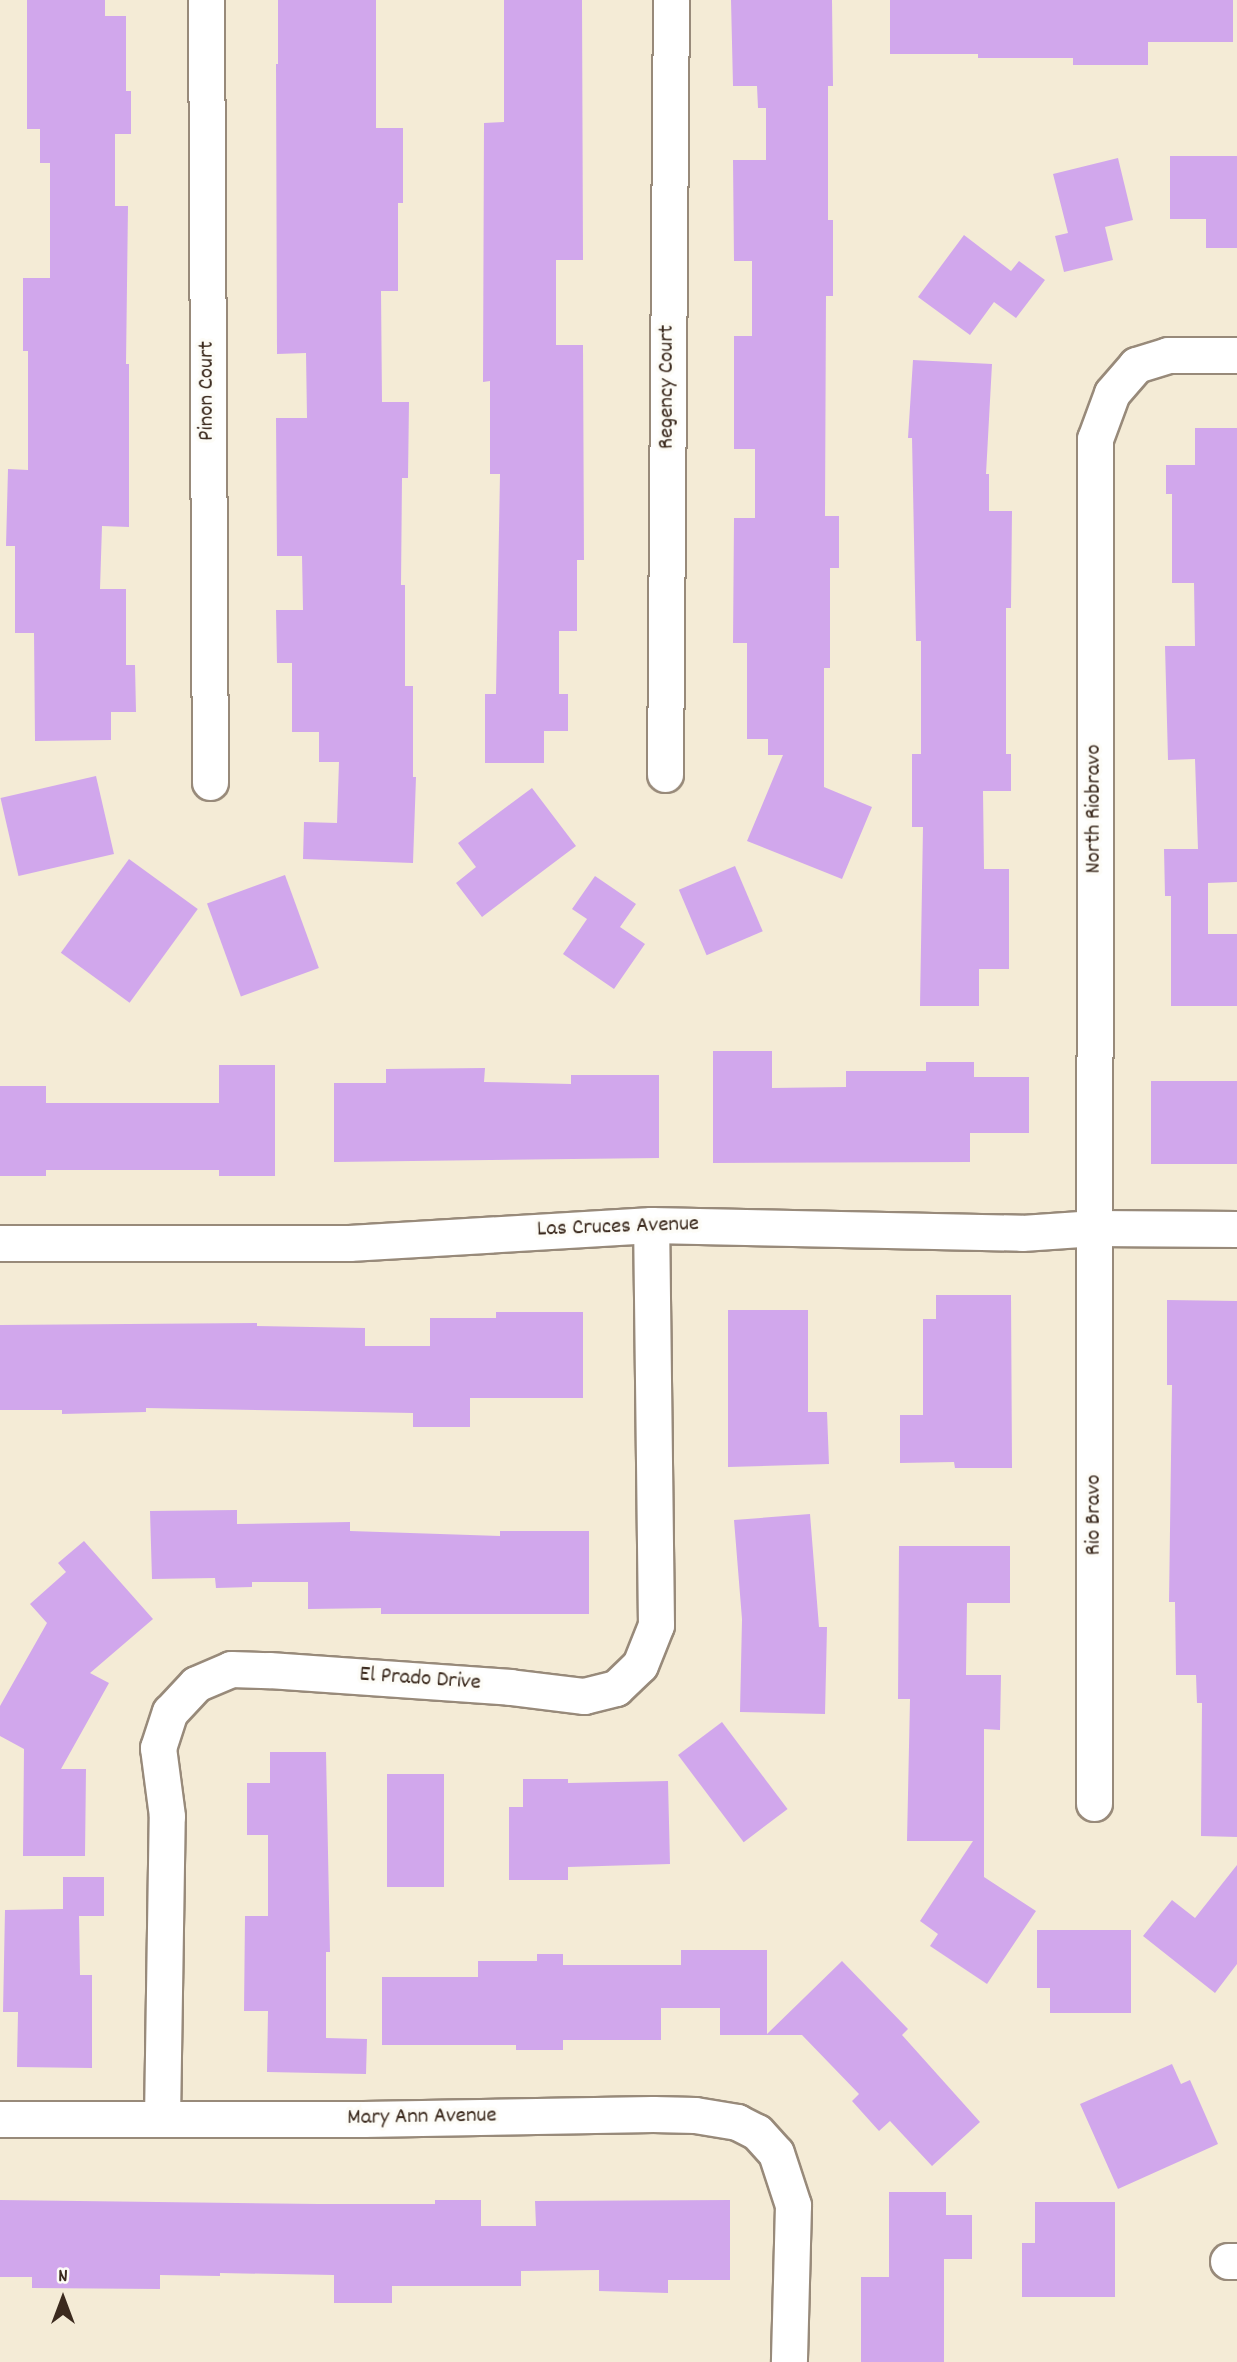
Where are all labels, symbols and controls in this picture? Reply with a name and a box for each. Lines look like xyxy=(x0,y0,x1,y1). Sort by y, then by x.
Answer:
street label: Regency Court xyxy=(654,325,682,449)
street label: Pinon Court xyxy=(194,341,222,441)
street label: North Riobravo xyxy=(1081,744,1109,874)
street label: Las Cruces Avenue xyxy=(536,1211,700,1245)
street label: Rio Bravo xyxy=(1081,1475,1109,1555)
street label: El Prado Drive xyxy=(358,1662,482,1698)
street label: Mary Ann Avenue xyxy=(347,2103,497,2133)
north arrow xyxy=(28,2264,98,2334)
text: N xyxy=(58,2264,68,2291)

